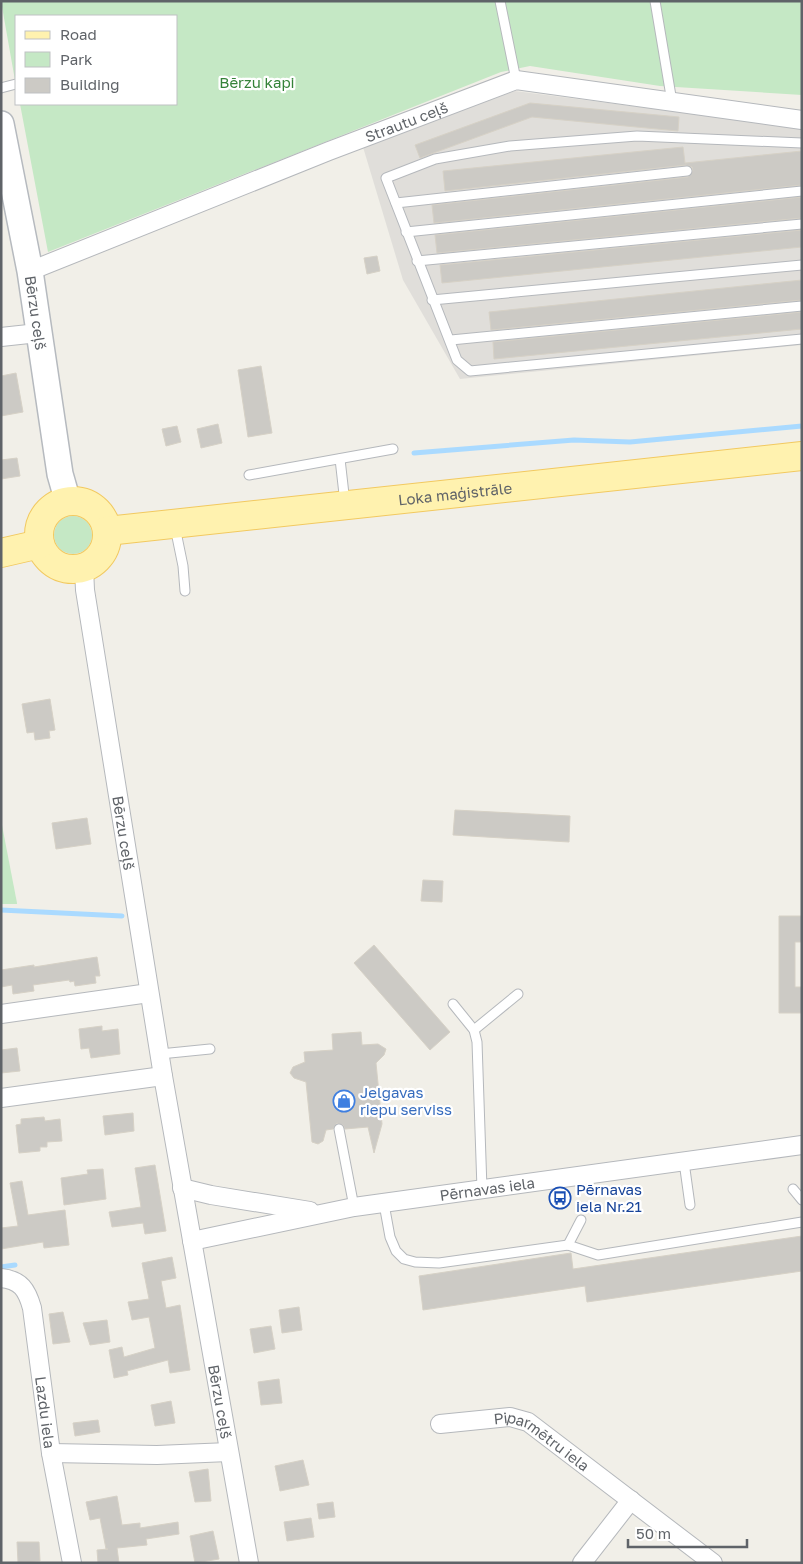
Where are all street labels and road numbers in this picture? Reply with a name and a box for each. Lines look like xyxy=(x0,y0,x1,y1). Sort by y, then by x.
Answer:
street label: Strautu ceļš xyxy=(363,98,450,145)
street label: Bērzu ceļš xyxy=(22,274,51,351)
street label: Loka maģistrāle xyxy=(397,478,513,509)
street label: Bērzu ceļš xyxy=(109,794,139,871)
street label: Pērnavas iela xyxy=(438,1173,536,1204)
street label: Bērzu ceļš xyxy=(205,1363,236,1440)
street label: Lazdu iela xyxy=(32,1375,59,1450)
street label: Piparmētru iela xyxy=(493,1408,593,1475)

